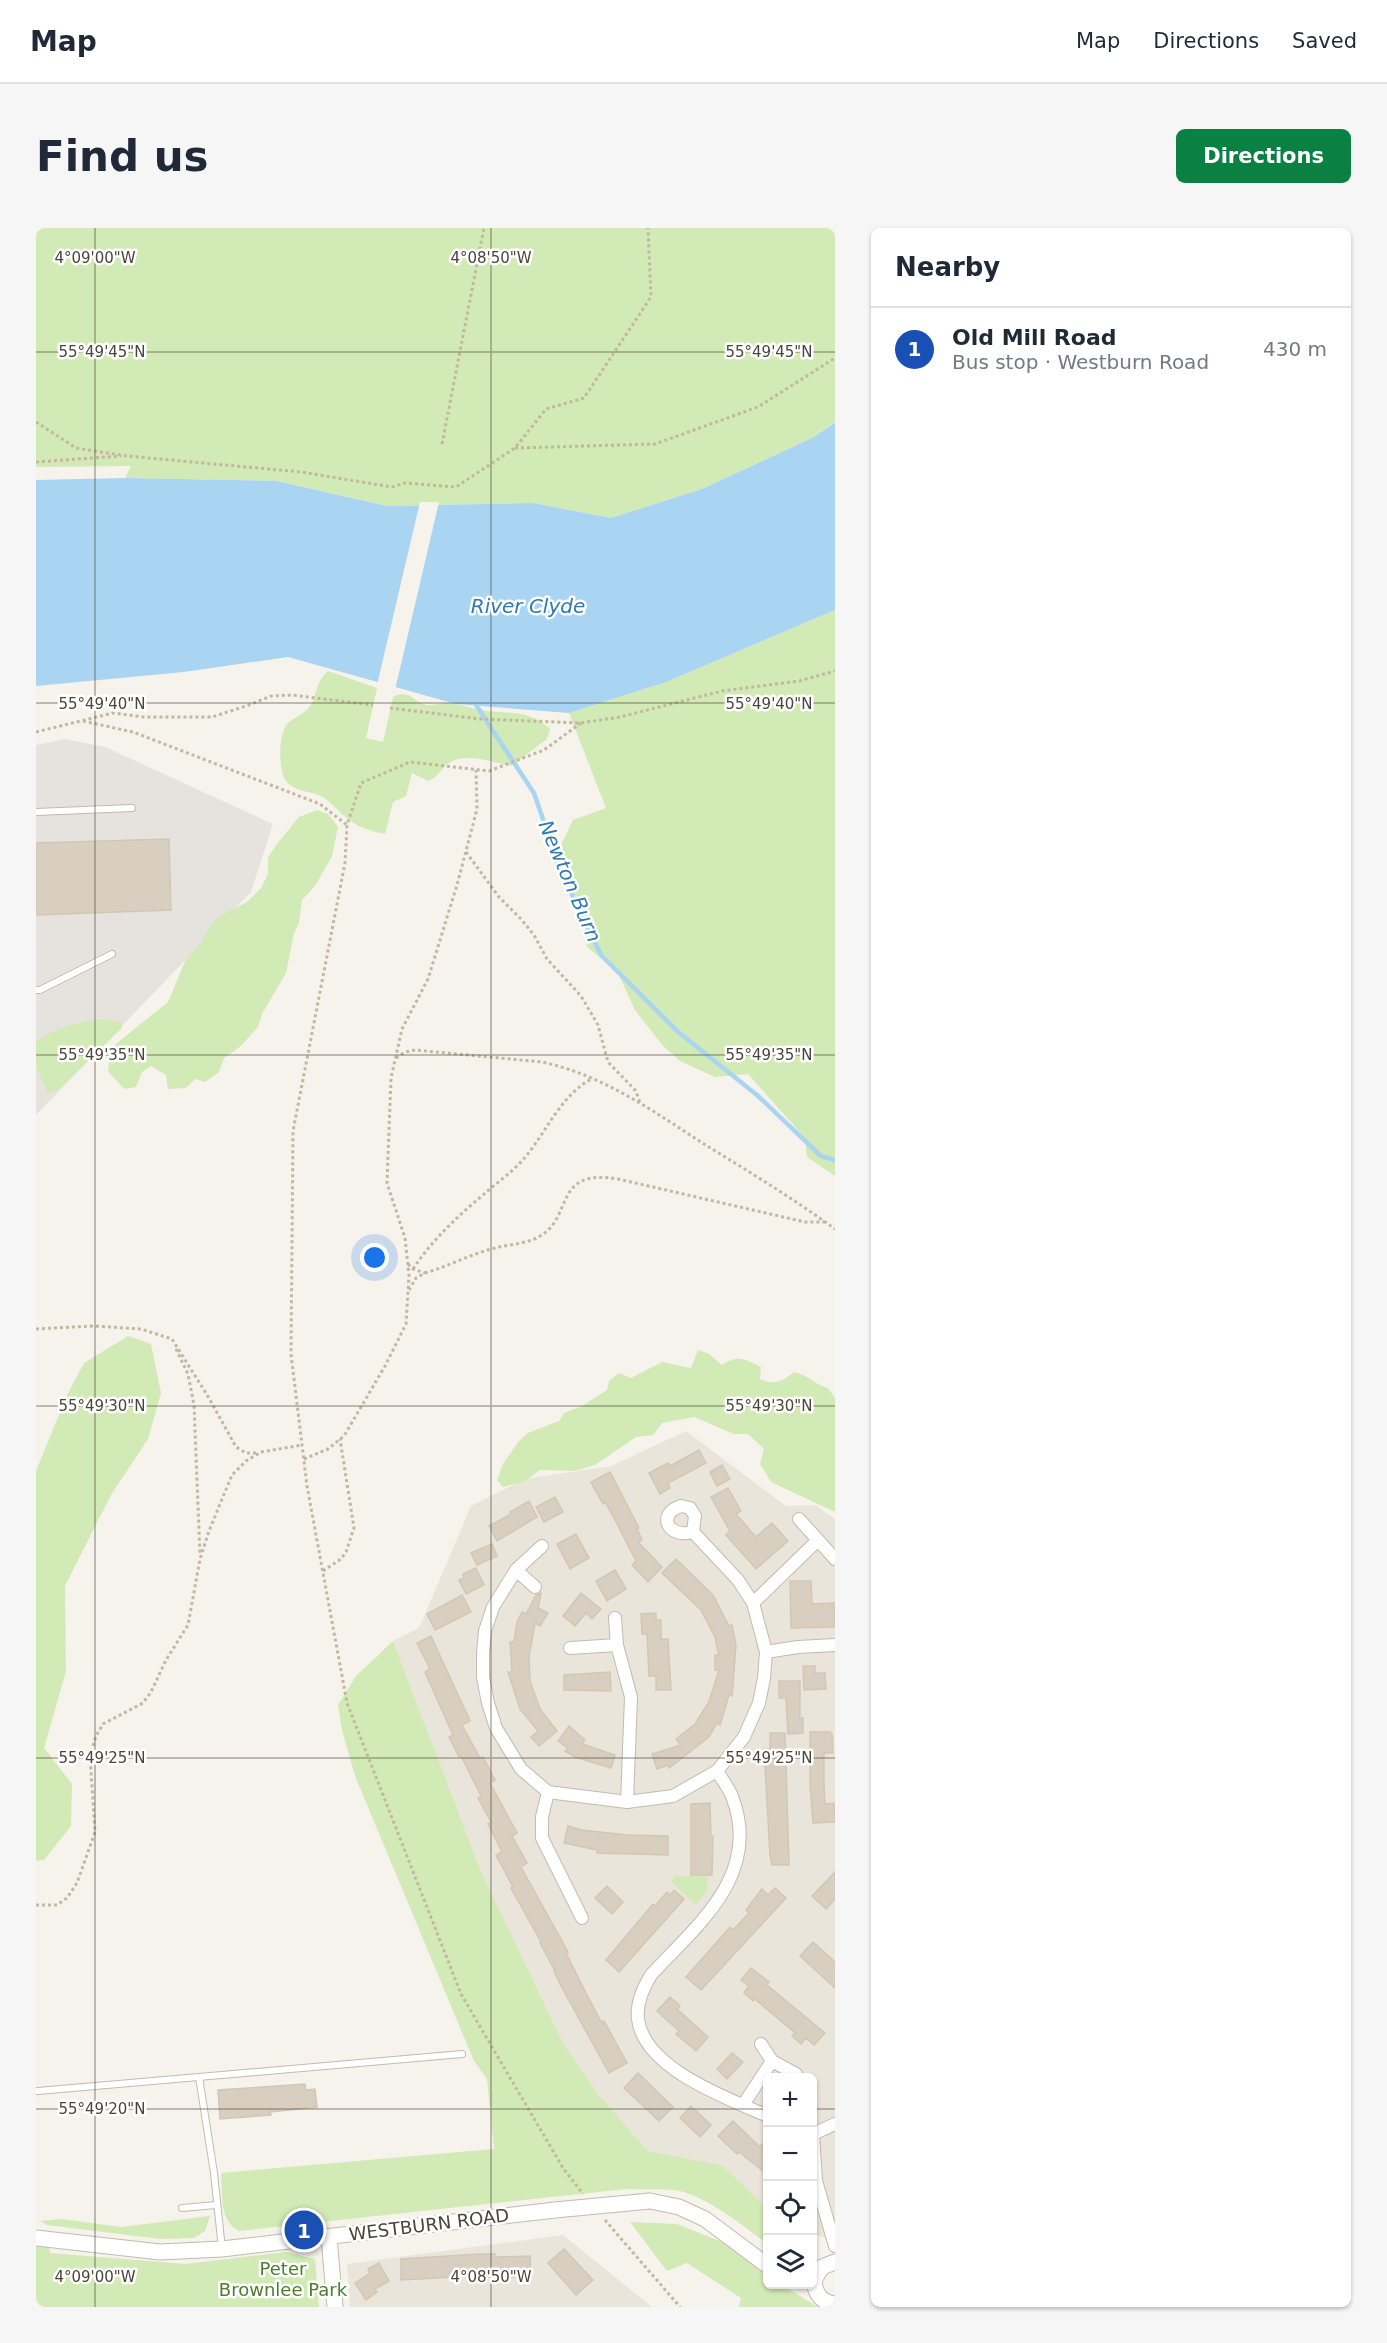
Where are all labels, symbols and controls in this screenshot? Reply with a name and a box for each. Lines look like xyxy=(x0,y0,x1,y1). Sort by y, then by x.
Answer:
text: Map xyxy=(30,25,97,58)
text: Map xyxy=(1076,29,1120,53)
text: Directions xyxy=(1153,29,1259,53)
text: Saved xyxy=(1292,29,1357,53)
button: Directions xyxy=(1176,129,1351,183)
text: Find us xyxy=(36,132,209,181)
text: 4°09'00"W xyxy=(54,249,136,267)
text: 4°08'50"W xyxy=(450,249,532,267)
text: Nearby xyxy=(895,252,1000,282)
text: Old Mill Road xyxy=(952,325,1116,350)
text: 1 xyxy=(908,337,921,361)
text: 430 m xyxy=(1263,337,1327,361)
text: 55°49'45"N xyxy=(58,343,146,361)
text: 55°49'45"N xyxy=(725,343,813,361)
text: Bus stop · Westburn Road xyxy=(952,350,1209,374)
water label: River Clyde xyxy=(471,594,585,618)
text: 55°49'40"N xyxy=(58,695,146,713)
text: 55°49'40"N xyxy=(725,695,813,713)
water label: Newton Burn xyxy=(534,816,606,946)
text: 55°49'35"N xyxy=(58,1046,146,1064)
text: 55°49'35"N xyxy=(725,1046,813,1064)
your location xyxy=(360,1243,389,1272)
text: 55°49'30"N xyxy=(58,1397,146,1415)
text: 55°49'30"N xyxy=(725,1397,813,1415)
text: 55°49'25"N xyxy=(58,1749,146,1767)
text: 55°49'25"N xyxy=(725,1749,813,1767)
map controls xyxy=(763,2073,817,2289)
button: + xyxy=(763,2073,817,2127)
text: 55°49'20"N xyxy=(58,2100,146,2118)
button: − xyxy=(763,2127,817,2181)
button: locate xyxy=(763,2181,817,2235)
street label: WESTBURN ROAD xyxy=(348,2204,510,2245)
pin: 1 xyxy=(284,2208,324,2252)
button: layers xyxy=(763,2235,817,2289)
park label: Peter Brownlee Park xyxy=(219,2258,348,2300)
text: 4°09'00"W xyxy=(54,2268,136,2286)
text: 4°08'50"W xyxy=(450,2268,532,2286)

